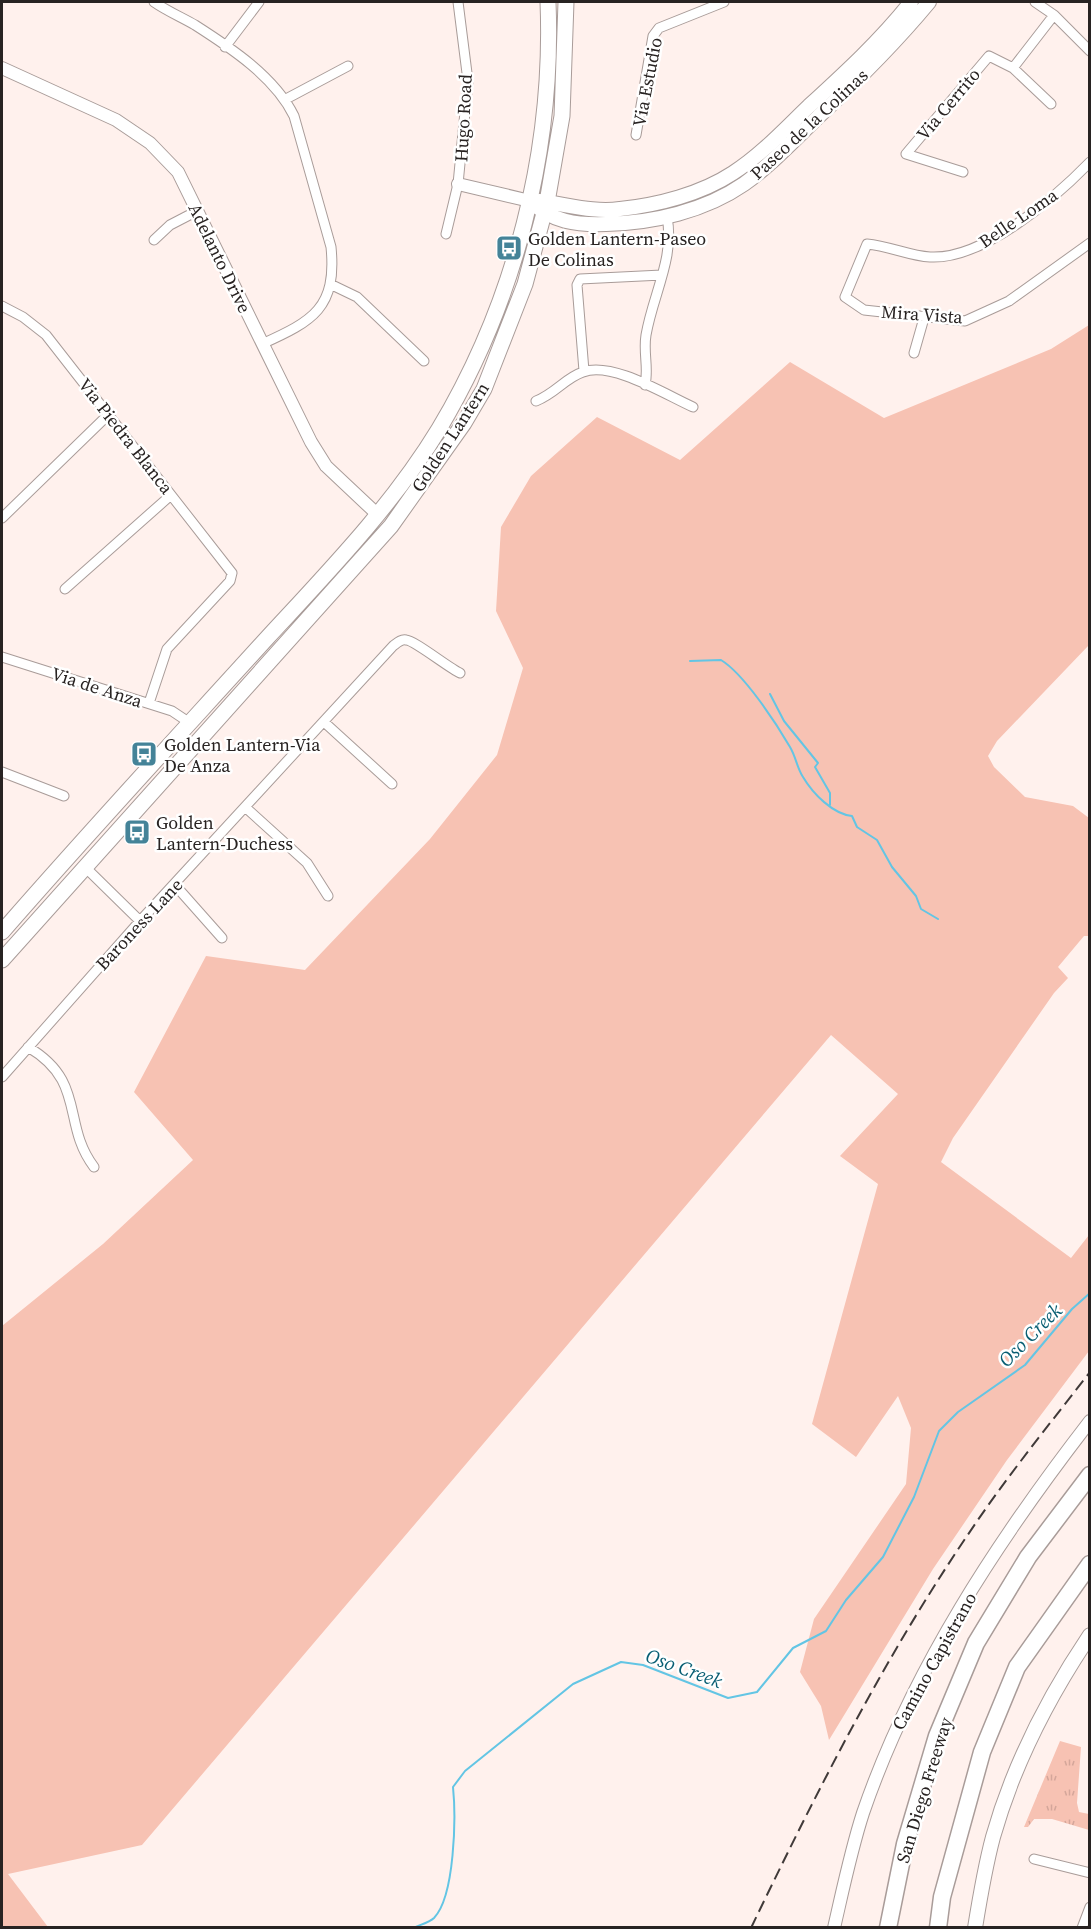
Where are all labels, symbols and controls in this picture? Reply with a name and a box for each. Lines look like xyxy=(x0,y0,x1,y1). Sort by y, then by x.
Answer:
street label: Via Estudio xyxy=(626,35,668,129)
street label: Via Cerrito xyxy=(910,62,986,145)
street label: Paseo de la Colinas xyxy=(745,63,873,185)
street label: Hugo Road xyxy=(448,73,478,163)
street label: Belle Loma xyxy=(974,182,1063,254)
street label: Adelanto Drive xyxy=(183,199,257,317)
place label: Golden Lantern-Paseo De Colinas xyxy=(528,226,706,272)
bus stop icon: Golden Lantern-Paseo De Colinas xyxy=(494,233,524,263)
street label: Mira Vista xyxy=(880,299,964,329)
street label: Via Piedra Blanca xyxy=(73,373,180,500)
street label: Golden Lantern xyxy=(405,377,495,497)
street label: Via de Anza xyxy=(48,661,146,714)
place label: Golden Lantern-Via De Anza xyxy=(164,732,321,778)
bus stop icon: Golden Lantern-Via De Anza xyxy=(129,739,159,769)
place label: Golden Lantern-Duchess xyxy=(156,810,293,856)
bus stop icon: Golden Lantern-Duchess xyxy=(122,817,152,847)
street label: Baroness Lane xyxy=(90,873,188,975)
water label: Oso Creek xyxy=(992,1297,1068,1373)
street label: Camino Capistrano xyxy=(886,1588,982,1734)
water label: Oso Creek xyxy=(642,1641,727,1695)
street label: San Diego Freeway xyxy=(890,1713,958,1866)

